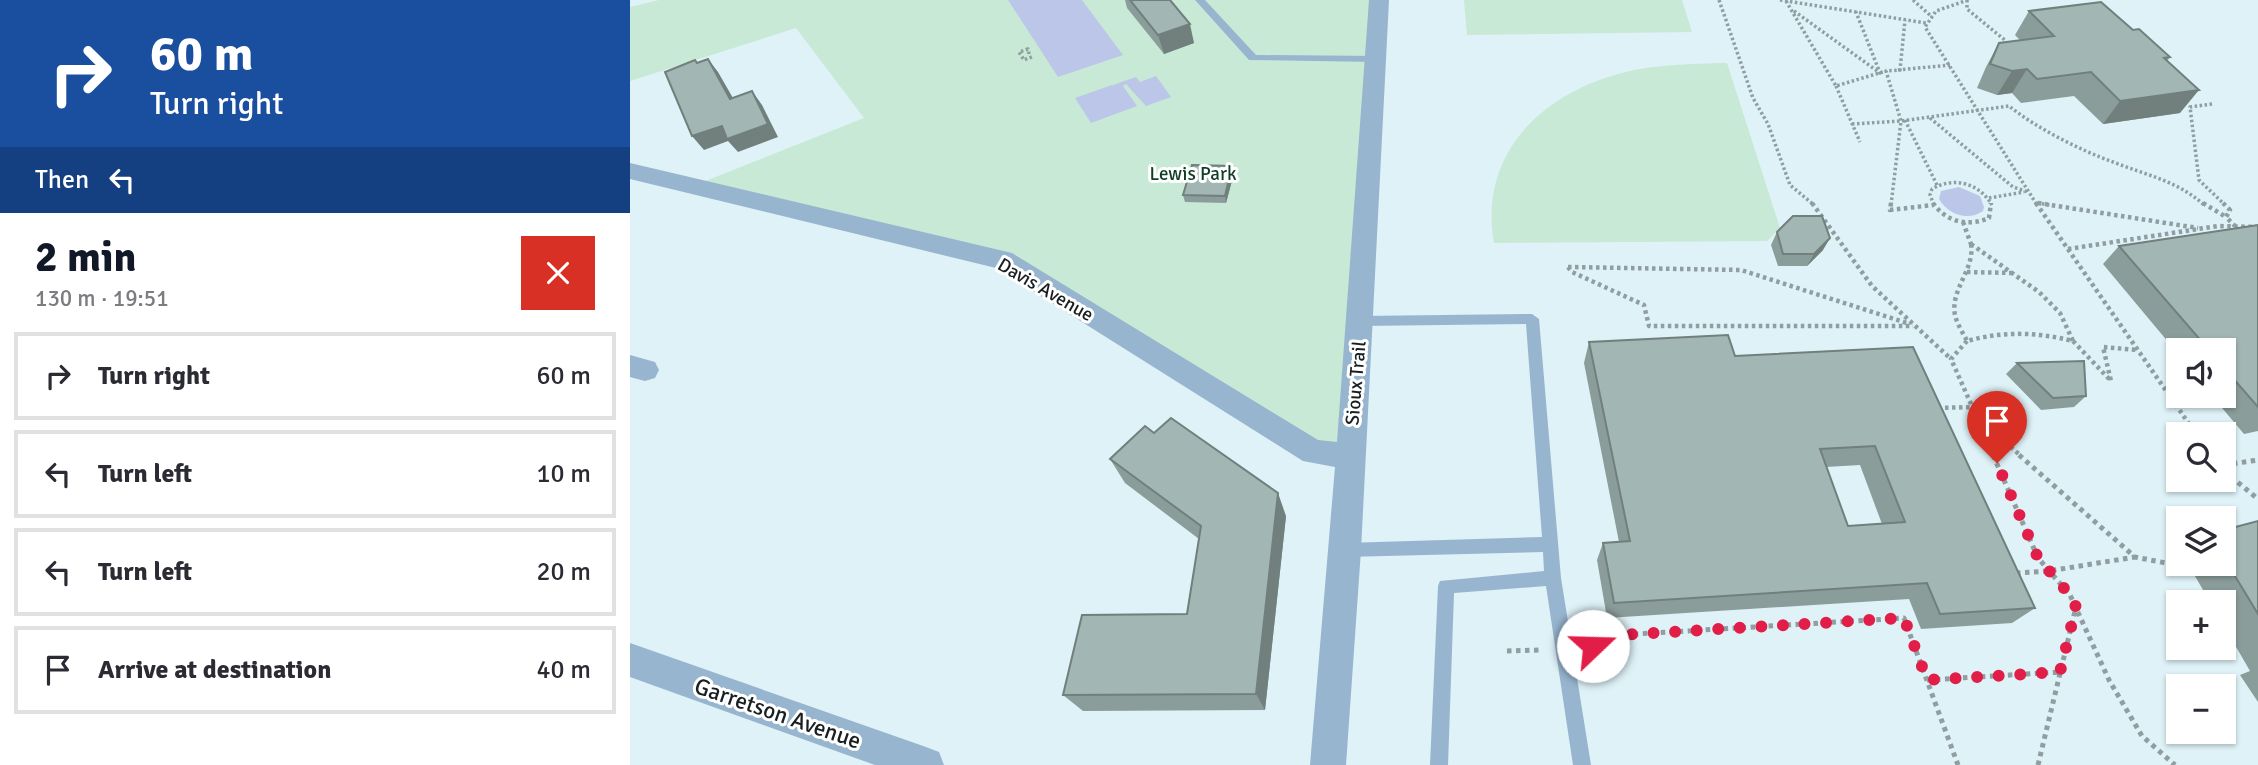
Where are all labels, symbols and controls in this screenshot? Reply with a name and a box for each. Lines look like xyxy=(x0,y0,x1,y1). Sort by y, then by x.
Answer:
text: 60 m xyxy=(150,24,253,84)
icon: right xyxy=(35,28,126,119)
text: Turn right xyxy=(150,84,283,123)
icon: left xyxy=(103,161,141,199)
park label: Lewis Park xyxy=(1150,162,1237,186)
text: Then xyxy=(35,164,89,196)
text: 2 min xyxy=(35,232,136,283)
button: close xyxy=(521,236,595,310)
street label: Davis Avenue xyxy=(993,253,1098,327)
text: 130 m · 19:51 xyxy=(35,284,169,313)
map controls xyxy=(2166,338,2236,744)
button: sound xyxy=(2166,338,2236,408)
street label: Sioux Trail xyxy=(1340,340,1372,426)
icon: right xyxy=(39,357,77,395)
text: Turn right xyxy=(98,360,210,392)
text: 60 m xyxy=(536,360,591,392)
pin xyxy=(1967,391,2027,463)
icon: arrive xyxy=(1978,402,2016,440)
button: search xyxy=(2166,422,2236,492)
icon: left xyxy=(39,455,77,493)
text: Turn left xyxy=(98,458,192,490)
text: 10 m xyxy=(536,458,591,490)
button: layers xyxy=(2166,506,2236,576)
icon: left xyxy=(39,553,77,591)
text: Turn left xyxy=(98,556,192,588)
text: 20 m xyxy=(536,556,591,588)
button: + xyxy=(2166,590,2236,660)
position arrow xyxy=(1556,609,1630,683)
icon: arrive xyxy=(39,651,77,689)
text: Arrive at destination xyxy=(98,654,331,686)
text: 40 m xyxy=(536,654,591,686)
street label: Garretson Avenue xyxy=(691,671,865,756)
button: − xyxy=(2166,674,2236,744)

